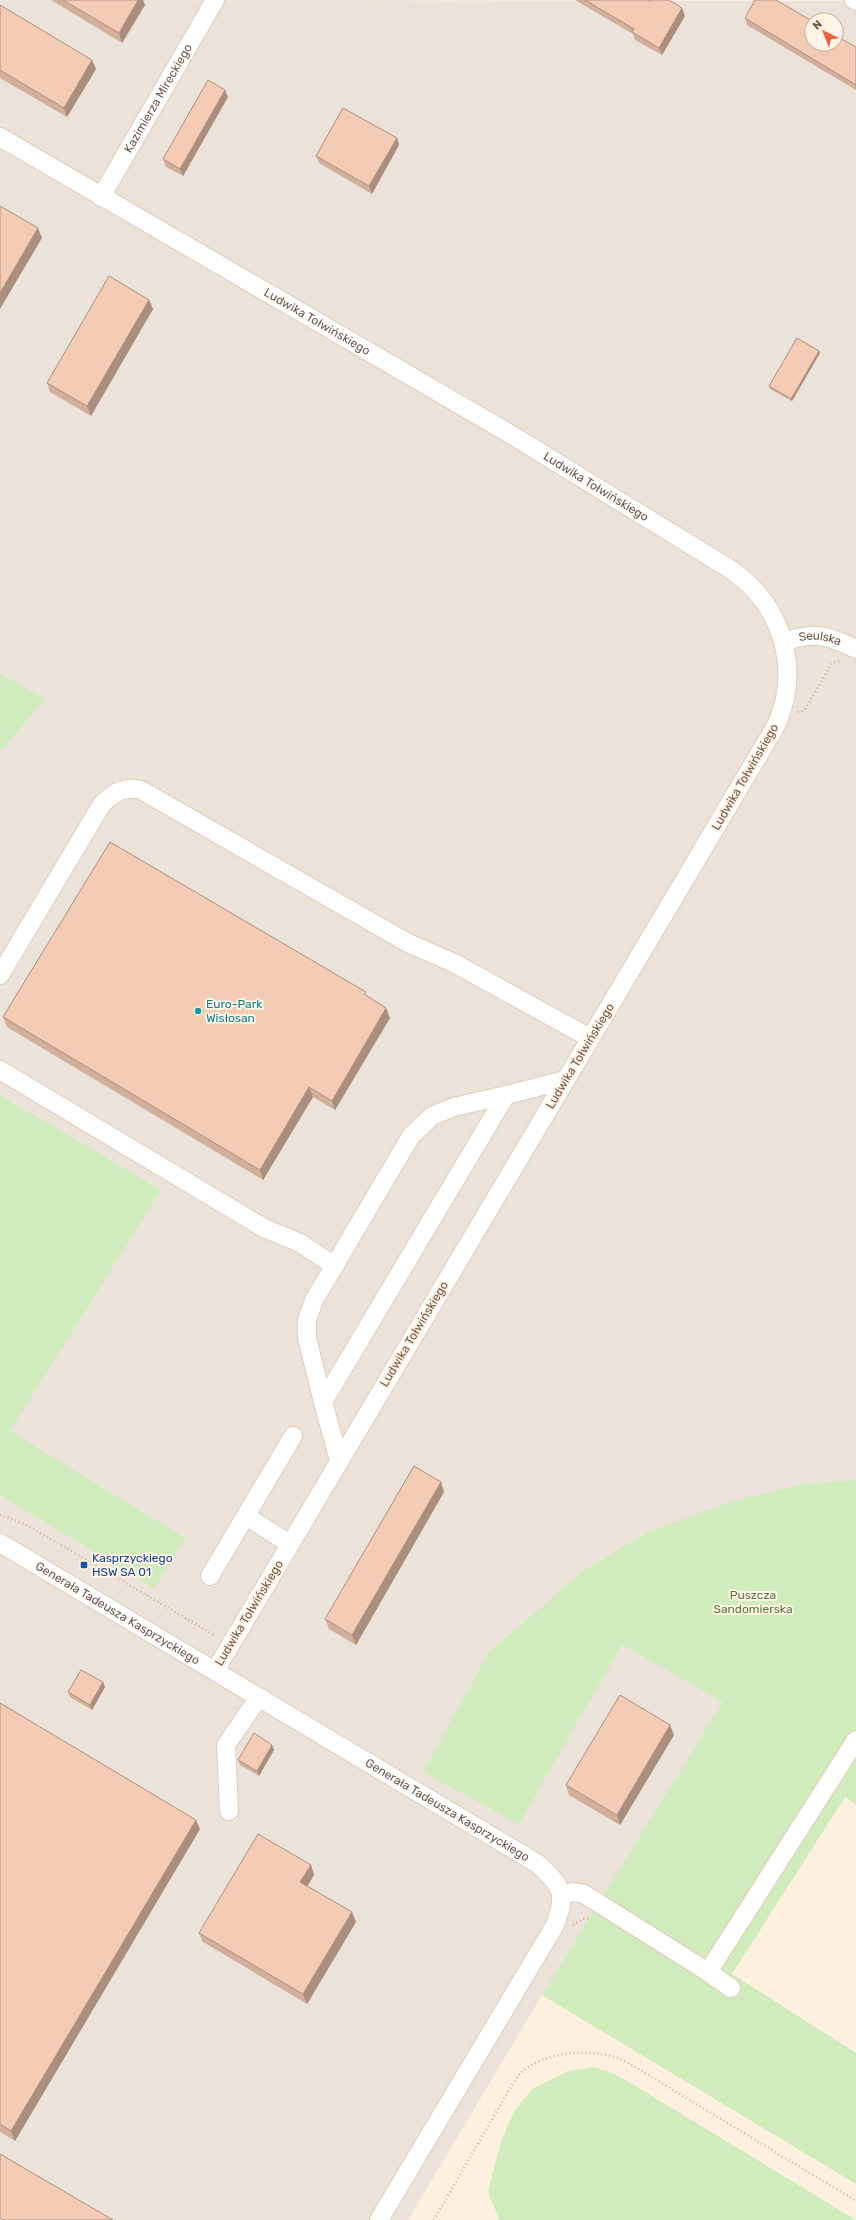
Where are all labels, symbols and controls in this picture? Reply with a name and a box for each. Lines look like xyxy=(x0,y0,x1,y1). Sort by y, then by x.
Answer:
north arrow xyxy=(804,12,844,52)
text: N xyxy=(810,18,825,33)
street label: Kazimierza Mireckiego xyxy=(121,41,195,155)
street label: Ludwika Tołwińskiego xyxy=(261,285,373,358)
street label: Ludwika Tołwińskiego xyxy=(541,449,651,524)
street label: Seulska xyxy=(798,629,843,649)
street label: Ludwika Tołwińskiego xyxy=(709,721,781,833)
place label: Euro-Park Wisłosan xyxy=(206,997,263,1025)
street label: Ludwika Tołwińskiego xyxy=(543,1001,617,1111)
marker: Euro-Park Wisłosan xyxy=(193,1006,203,1016)
street label: Ludwika Tołwińskiego xyxy=(377,1279,451,1389)
place label: Kasprzyckiego HSW SA 01 xyxy=(92,1551,173,1579)
street label: Ludwika Tołwińskiego xyxy=(212,1558,286,1668)
street label: Generała Tadeusza Kasprzyckiego xyxy=(33,1559,202,1668)
marker: Kasprzyckiego HSW SA 01 xyxy=(79,1560,89,1570)
park label: Puszcza Sandomierska xyxy=(713,1588,793,1616)
street label: Generała Tadeusza Kasprzyckiego xyxy=(363,1756,532,1864)

